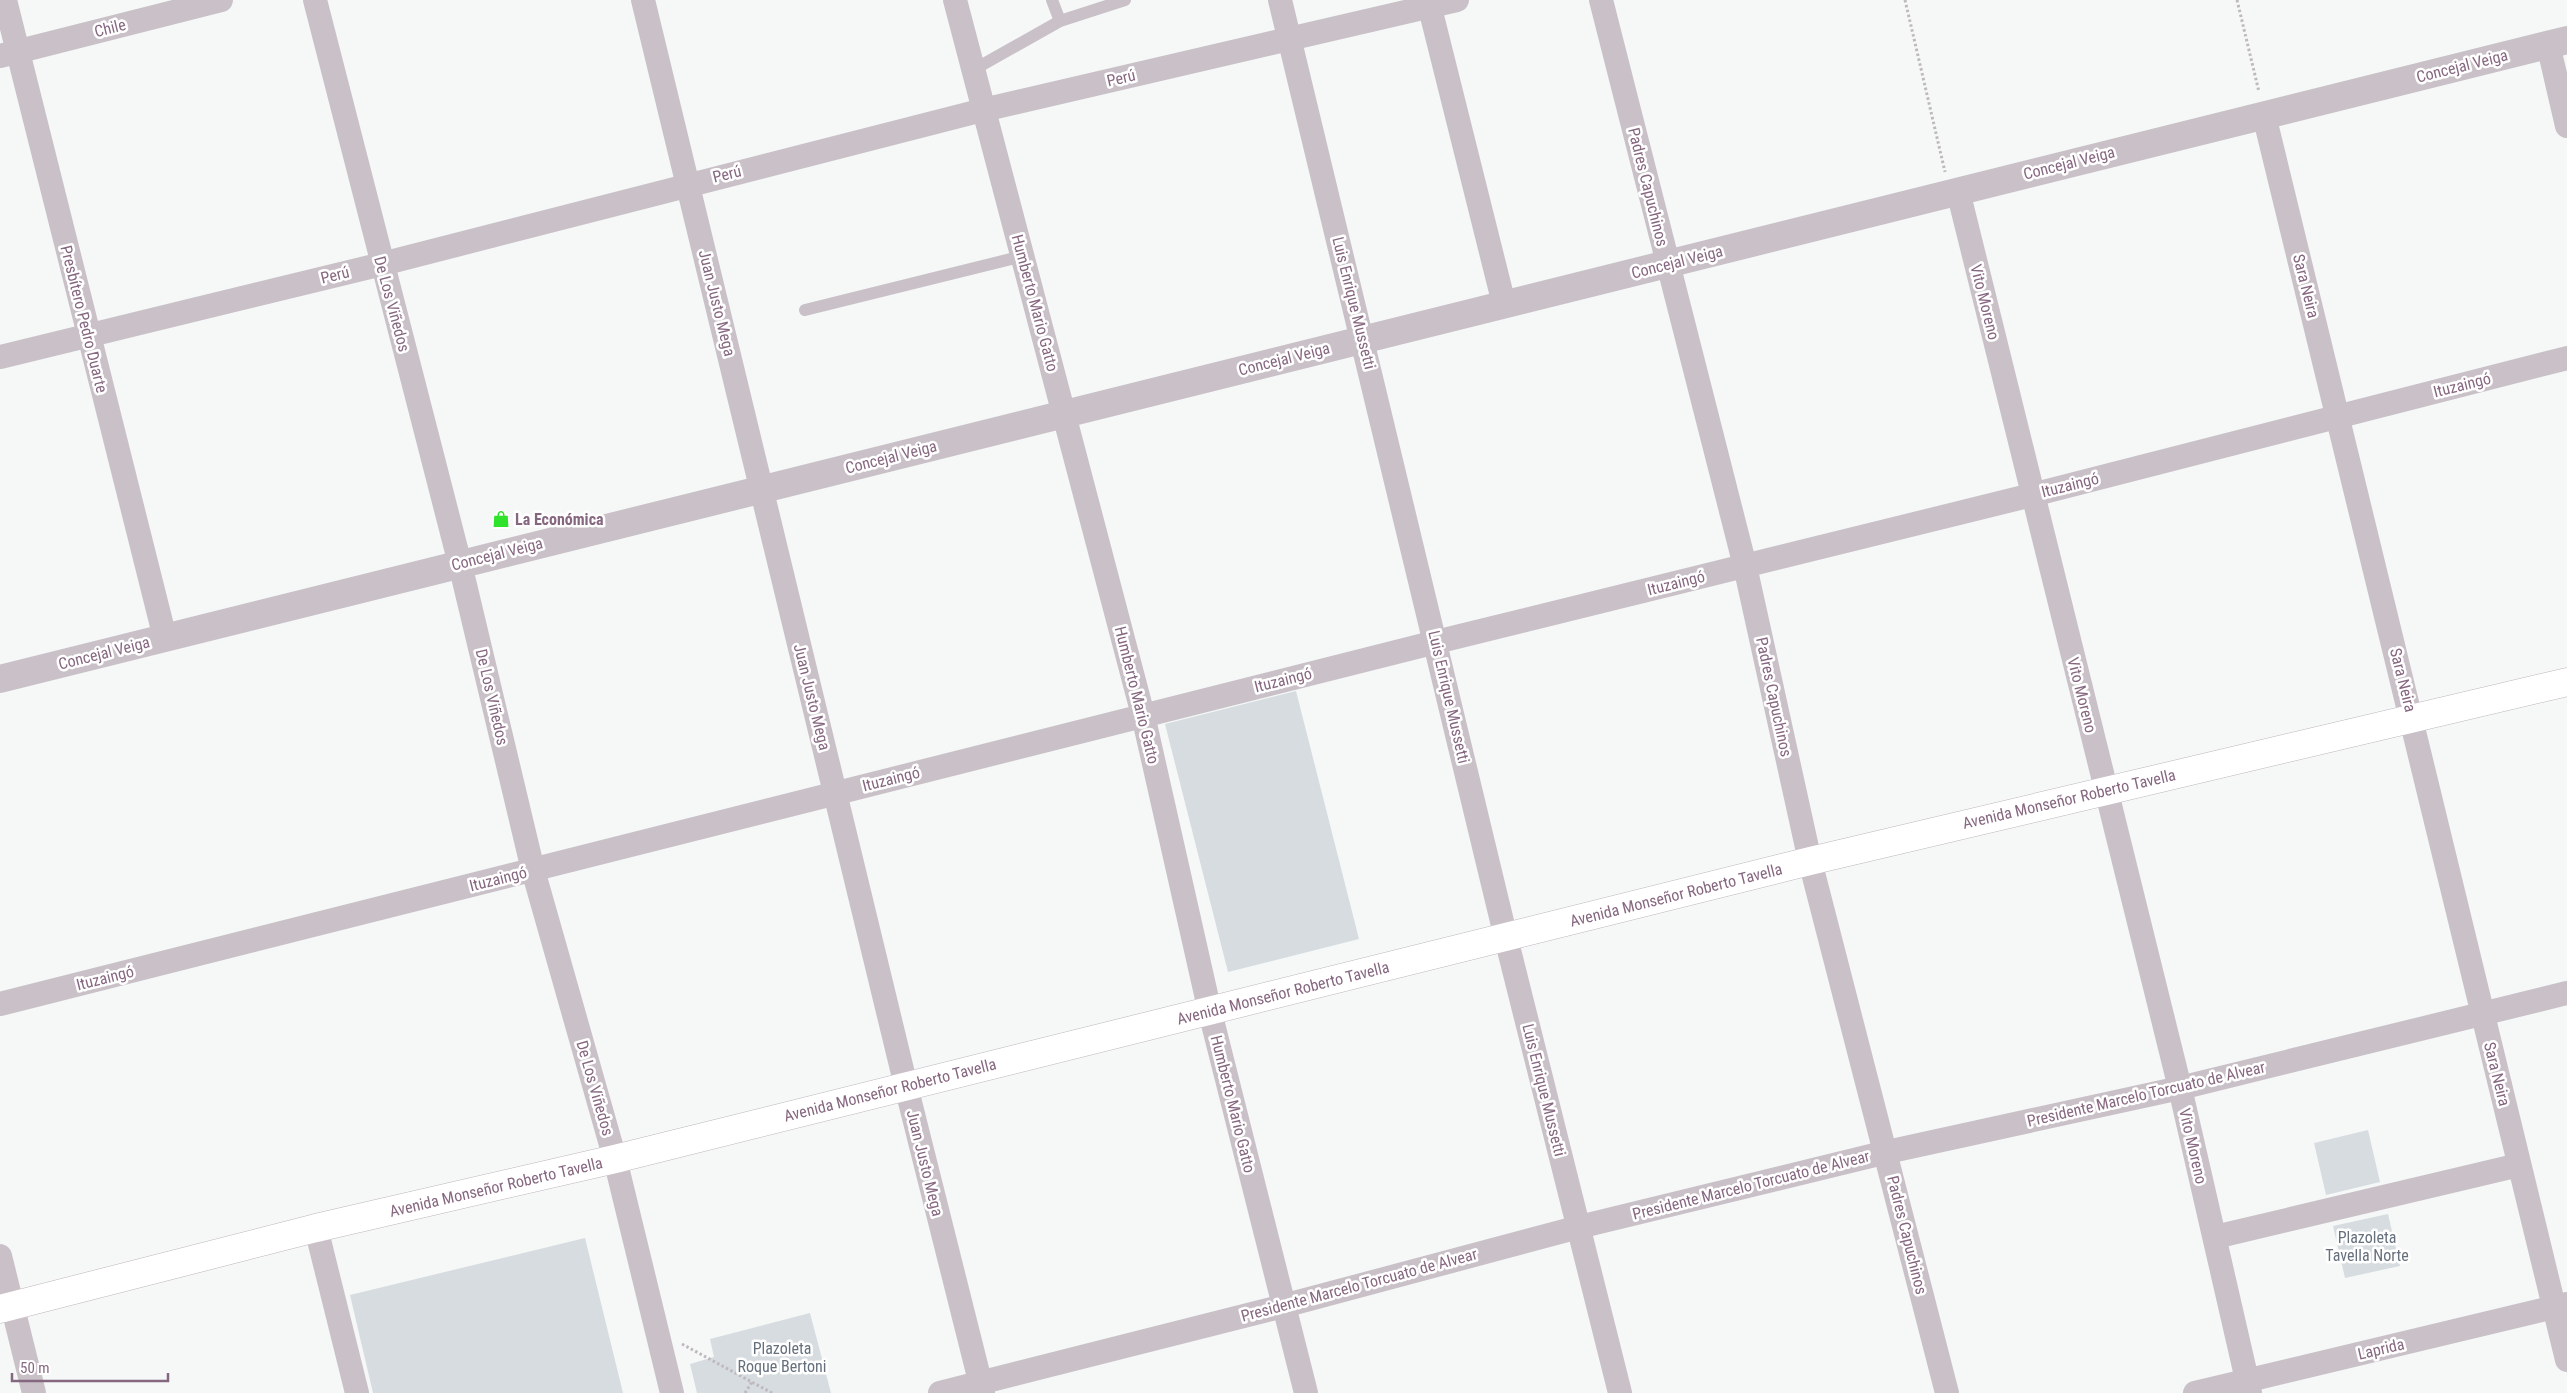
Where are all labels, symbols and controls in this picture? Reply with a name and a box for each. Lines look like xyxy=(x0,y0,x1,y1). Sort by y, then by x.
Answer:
street label: Chile xyxy=(92,15,128,41)
street label: Concejal Veiga xyxy=(2414,45,2510,87)
street label: Perú xyxy=(1105,65,1137,91)
street label: Padres Capuchinos xyxy=(1624,126,1672,248)
street label: Concejal Veiga xyxy=(2021,142,2117,184)
street label: Perú xyxy=(711,161,743,187)
street label: Humberto Mario Gatto xyxy=(1008,232,1062,374)
street label: Luis Enrique Mussetti xyxy=(1328,235,1380,371)
street label: Concejal Veiga xyxy=(1629,241,1725,283)
street label: Presbítero Pedro Duarte xyxy=(56,243,112,395)
street label: Juan Justo Mega xyxy=(695,248,739,358)
street label: Sara Neira xyxy=(2289,252,2323,320)
street label: De Los Viñedos xyxy=(370,254,414,354)
street label: Perú xyxy=(319,262,351,288)
street label: Vito Moreno xyxy=(1966,262,2004,342)
street label: Concejal Veiga xyxy=(1236,338,1332,380)
street label: Ituzaingó xyxy=(2431,369,2493,401)
street label: Concejal Veiga xyxy=(843,436,939,478)
street label: Ituzaingó xyxy=(2039,469,2101,501)
shop icon: La Económica xyxy=(491,509,511,529)
place label: La Económica xyxy=(515,510,604,529)
street label: Concejal Veiga xyxy=(449,533,545,575)
street label: Ituzaingó xyxy=(1645,567,1707,599)
street label: Humberto Mario Gatto xyxy=(1111,624,1163,766)
street label: Luis Enrique Mussetti xyxy=(1424,629,1474,765)
street label: Concejal Veiga xyxy=(56,632,152,674)
street label: Padres Capuchinos xyxy=(1752,635,1796,759)
street label: Juan Justo Mega xyxy=(790,642,834,752)
street label: Sara Neira xyxy=(2386,646,2420,714)
street label: De Los Viñedos xyxy=(472,647,512,747)
street label: Vito Moreno xyxy=(2063,655,2101,735)
street label: Ituzaingó xyxy=(1252,664,1314,696)
street label: Ituzaingó xyxy=(860,763,922,795)
street label: Avenida Monseñor Roberto Tavella xyxy=(1961,765,2177,833)
street label: Avenida Monseñor Roberto Tavella xyxy=(1568,859,1784,931)
street label: Ituzaingó xyxy=(467,863,529,895)
street label: Avenida Monseñor Roberto Tavella xyxy=(1175,957,1391,1029)
street label: Ituzaingó xyxy=(74,962,136,994)
street label: Luis Enrique Mussetti xyxy=(1518,1022,1570,1158)
street label: Humberto Mario Gatto xyxy=(1207,1033,1259,1175)
street label: De Los Viñedos xyxy=(572,1038,618,1138)
street label: Sara Neira xyxy=(2480,1040,2514,1108)
street label: Avenida Monseñor Roberto Tavella xyxy=(782,1054,998,1126)
street label: Presidente Marcelo Torcuato de Alvear xyxy=(2025,1057,2267,1131)
street label: Vito Moreno xyxy=(2175,1106,2211,1186)
street label: Juan Justo Mega xyxy=(903,1108,947,1218)
street label: Presidente Marcelo Torcuato de Alvear xyxy=(1630,1146,1872,1224)
street label: Avenida Monseñor Roberto Tavella xyxy=(388,1153,604,1221)
street label: Padres Capuchinos xyxy=(1883,1174,1931,1296)
park label: Plazoleta Tavella Norte xyxy=(2325,1228,2409,1265)
street label: Presidente Marcelo Torcuato de Alvear xyxy=(1239,1244,1479,1326)
street label: Laprida xyxy=(2356,1334,2406,1364)
park label: Plazoleta Roque Bertoni xyxy=(738,1339,826,1376)
scale bar xyxy=(12,1350,169,1382)
text: 50 m xyxy=(20,1359,50,1377)

